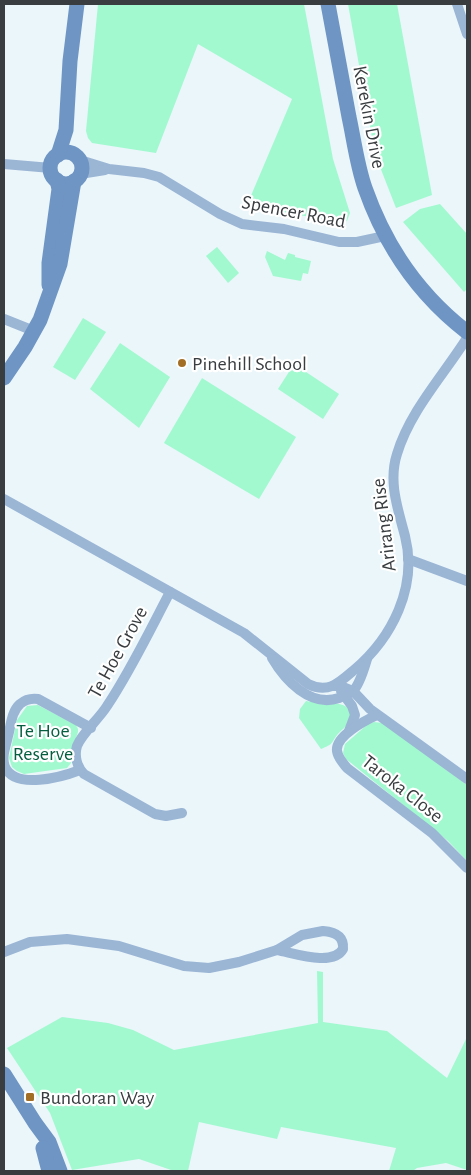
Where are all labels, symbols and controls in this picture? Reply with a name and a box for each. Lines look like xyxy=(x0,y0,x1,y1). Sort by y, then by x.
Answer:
street label: Kerekin Drive xyxy=(349,64,389,170)
street label: Spencer Road xyxy=(240,192,348,232)
place label: Pinehill School xyxy=(192,354,307,374)
marker: Pinehill School xyxy=(176,357,188,369)
street label: Arirang Rise xyxy=(368,477,400,573)
street label: Te Hoe Grove xyxy=(84,603,151,702)
park label: Te Hoe Reserve xyxy=(13,721,73,764)
street label: Taroka Close xyxy=(358,751,447,826)
place label: Bundoran Way xyxy=(40,1088,155,1108)
marker: Bundoran Way xyxy=(24,1091,36,1103)

